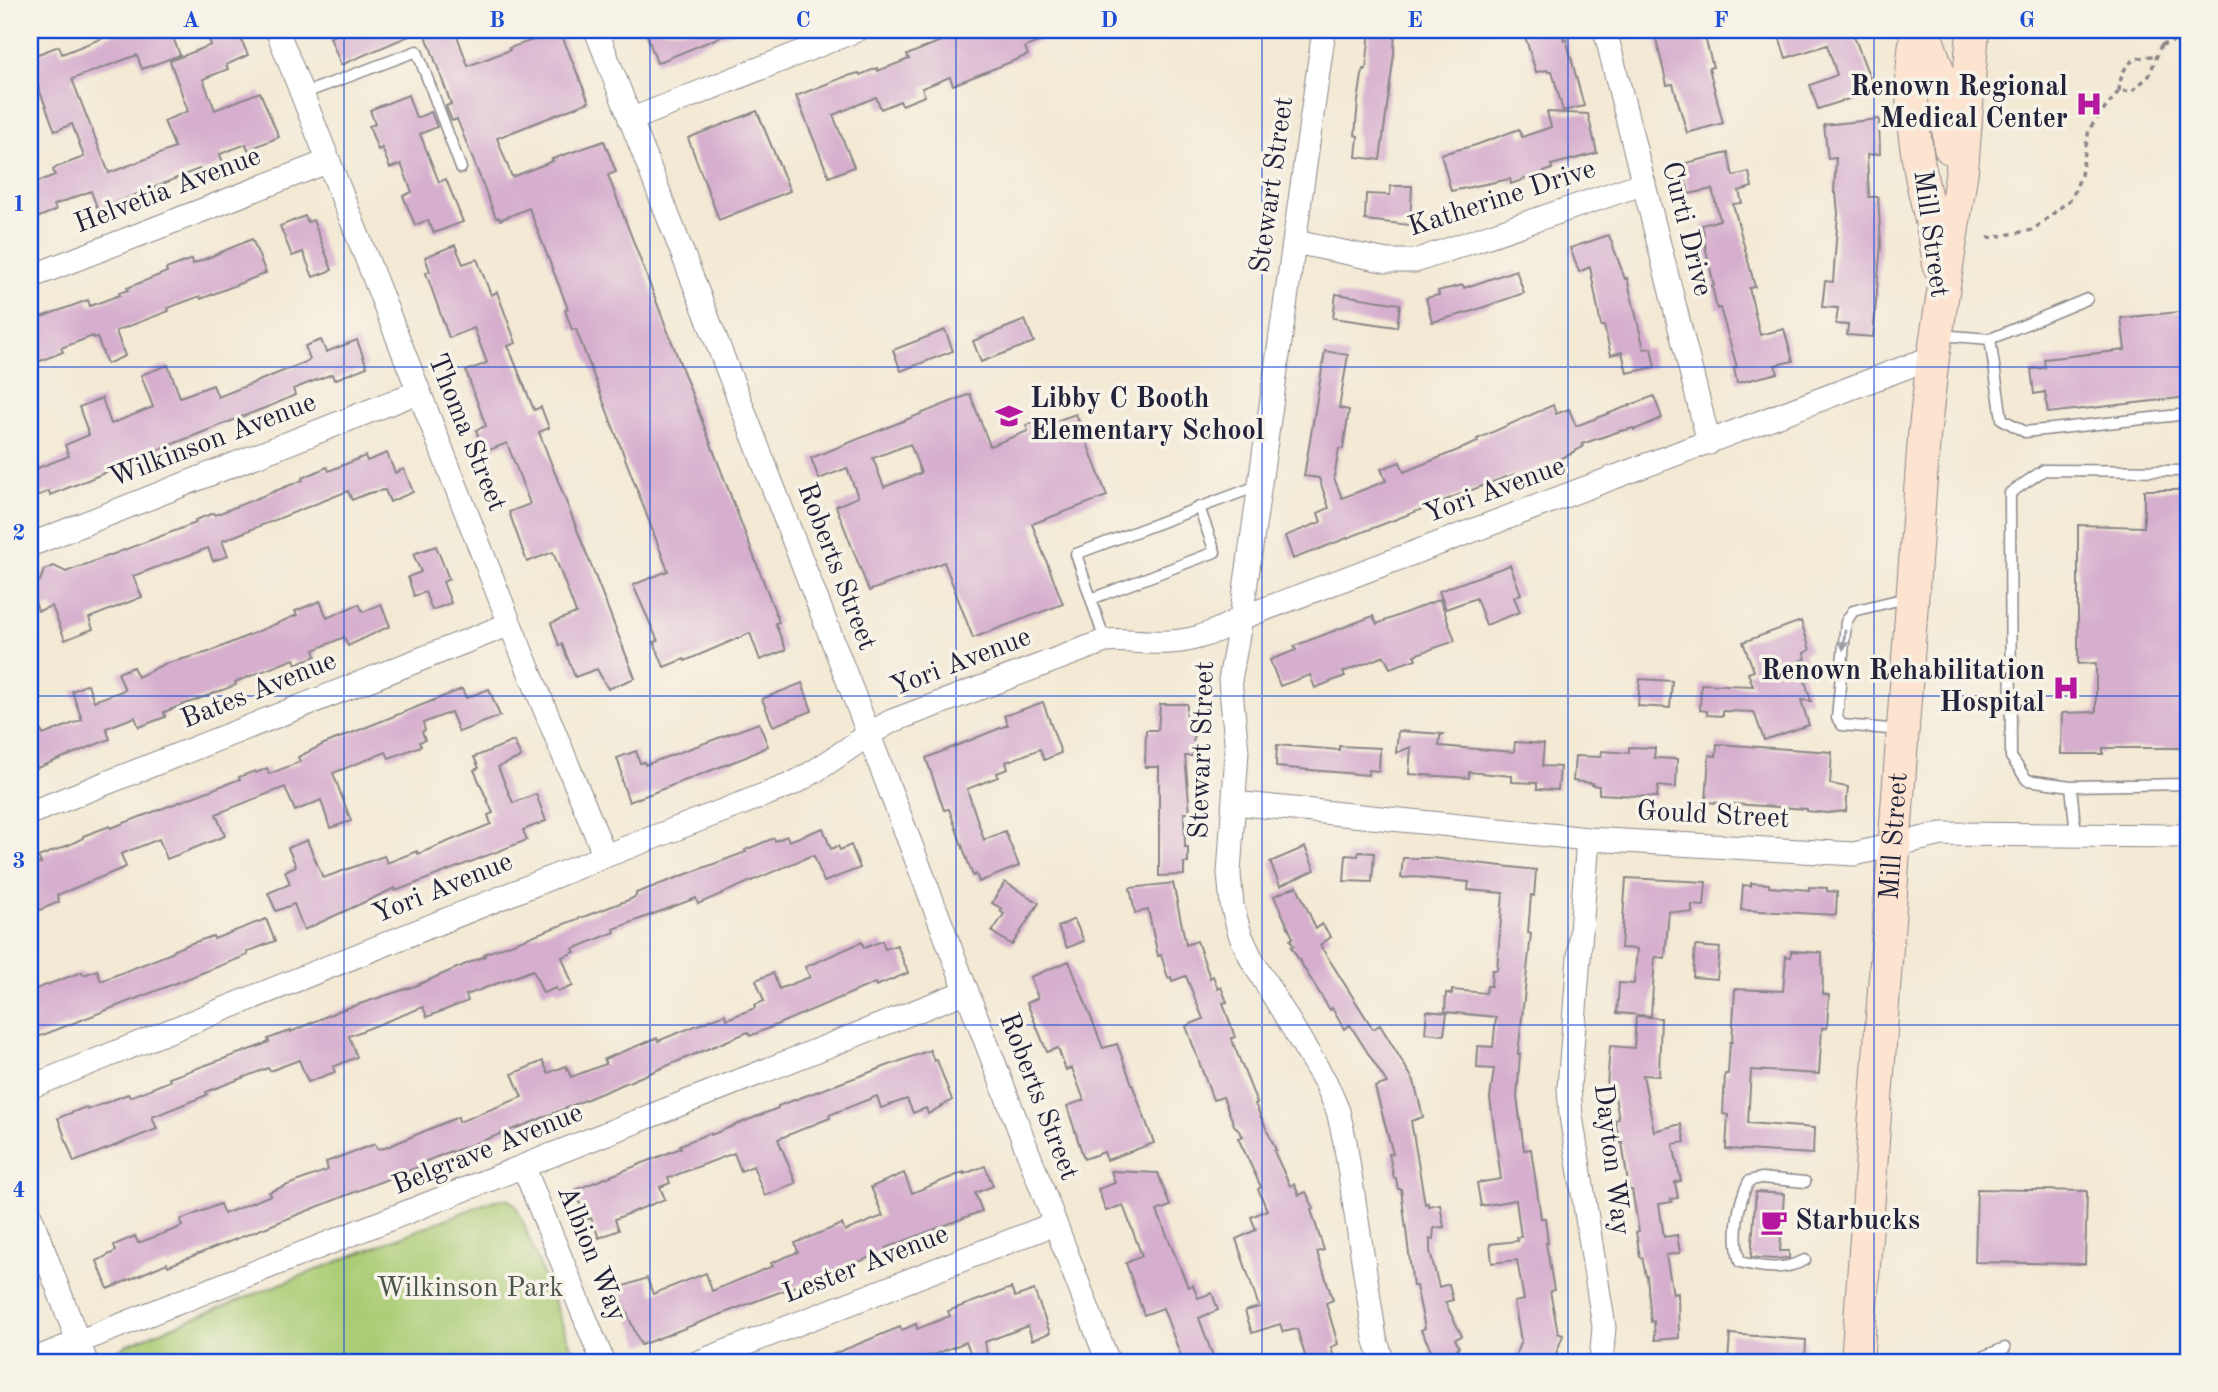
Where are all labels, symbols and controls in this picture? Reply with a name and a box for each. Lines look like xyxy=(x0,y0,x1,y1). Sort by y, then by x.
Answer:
text: A xyxy=(182,9,200,32)
text: B xyxy=(489,9,505,32)
text: C xyxy=(795,9,811,32)
text: D xyxy=(1100,9,1118,32)
text: E xyxy=(1407,9,1423,32)
text: F xyxy=(1713,9,1729,32)
text: G xyxy=(2019,9,2035,32)
place label: Renown Regional Medical Center xyxy=(1850,74,2068,134)
hospital icon: Renown Regional Medical Center xyxy=(2074,89,2104,119)
street label: Stewart Street xyxy=(1247,95,1299,275)
street label: Helvetia Avenue xyxy=(71,143,265,239)
street label: Katherine Drive xyxy=(1405,156,1599,242)
street label: Curti Drive xyxy=(1656,159,1716,299)
street label: Mill Street xyxy=(1907,169,1953,299)
text: 1 xyxy=(12,193,26,216)
street label: Thoma Street xyxy=(422,350,510,516)
place label: Libby C Booth Elementary School xyxy=(1030,386,1265,446)
street label: Wilkinson Avenue xyxy=(106,389,320,493)
school or university icon: Libby C Booth Elementary School xyxy=(994,401,1024,431)
street label: Yori Avenue xyxy=(1421,453,1569,529)
street label: Roberts Street xyxy=(791,480,881,654)
text: 2 xyxy=(12,522,26,545)
street label: Yori Avenue xyxy=(887,623,1035,703)
one-way arrow xyxy=(1838,629,1849,651)
street label: Bates Avenue xyxy=(177,647,341,735)
place label: Renown Rehabilitation Hospital xyxy=(1761,658,2045,718)
street label: Stewart Street xyxy=(1186,661,1220,839)
hospital icon: Renown Rehabilitation Hospital xyxy=(2051,673,2081,703)
street label: Mill Street xyxy=(1876,771,1914,901)
street label: Gould Street xyxy=(1636,798,1790,834)
street label: Yori Avenue xyxy=(369,848,517,930)
text: 3 xyxy=(12,850,26,873)
street label: Roberts Street xyxy=(993,1010,1083,1184)
street label: Dayton Way xyxy=(1588,1083,1634,1238)
street label: Belgrave Avenue xyxy=(389,1099,587,1201)
text: 4 xyxy=(12,1179,26,1202)
street label: Albion Way xyxy=(551,1182,631,1326)
cafe icon: Starbucks xyxy=(1759,1207,1789,1237)
place label: Starbucks xyxy=(1795,1208,1920,1236)
street label: Lester Avenue xyxy=(779,1221,953,1309)
park label: Wilkinson Park xyxy=(376,1275,564,1303)

